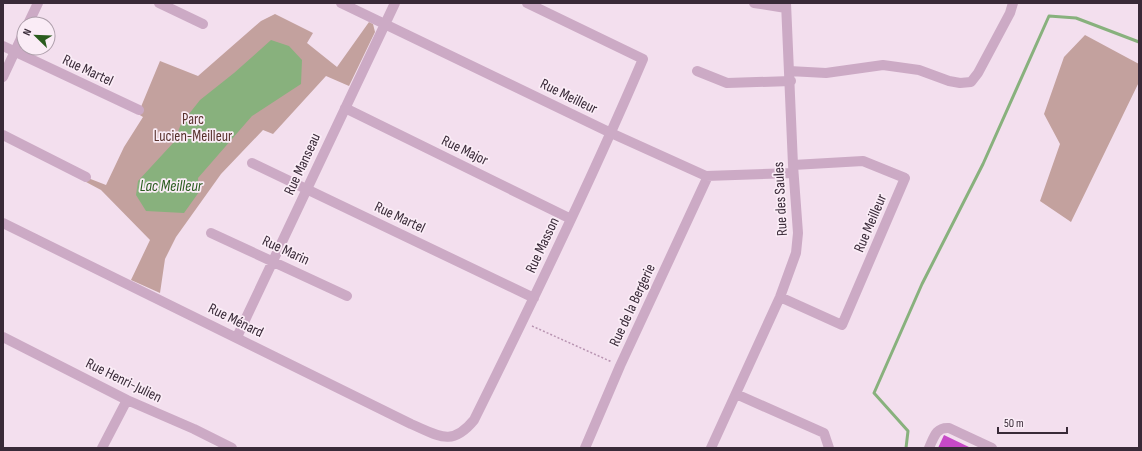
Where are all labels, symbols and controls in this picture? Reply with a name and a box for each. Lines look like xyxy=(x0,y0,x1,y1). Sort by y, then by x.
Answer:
north arrow xyxy=(16,16,56,56)
text: N xyxy=(20,27,34,38)
street label: Rue Martel xyxy=(59,50,116,90)
street label: Rue Meilleur xyxy=(537,74,601,119)
park label: Parc Lucien-Meilleur xyxy=(154,110,233,146)
street label: Rue Manseau xyxy=(280,130,325,198)
street label: Rue Major xyxy=(438,131,492,170)
street label: Rue des Saules xyxy=(769,161,792,237)
water label: Lac Meilleur xyxy=(140,177,203,196)
street label: Rue Meilleur xyxy=(850,191,891,255)
street label: Rue Martel xyxy=(371,197,428,237)
street label: Rue Masson xyxy=(521,214,564,276)
street label: Rue Marin xyxy=(259,231,312,270)
street label: Rue de la Bergerie xyxy=(605,261,660,350)
street label: Rue Ménard xyxy=(205,299,266,342)
street label: Rue Henri-Julien xyxy=(83,354,165,407)
scale bar xyxy=(998,409,1067,435)
text: 50 m xyxy=(1004,416,1024,431)

